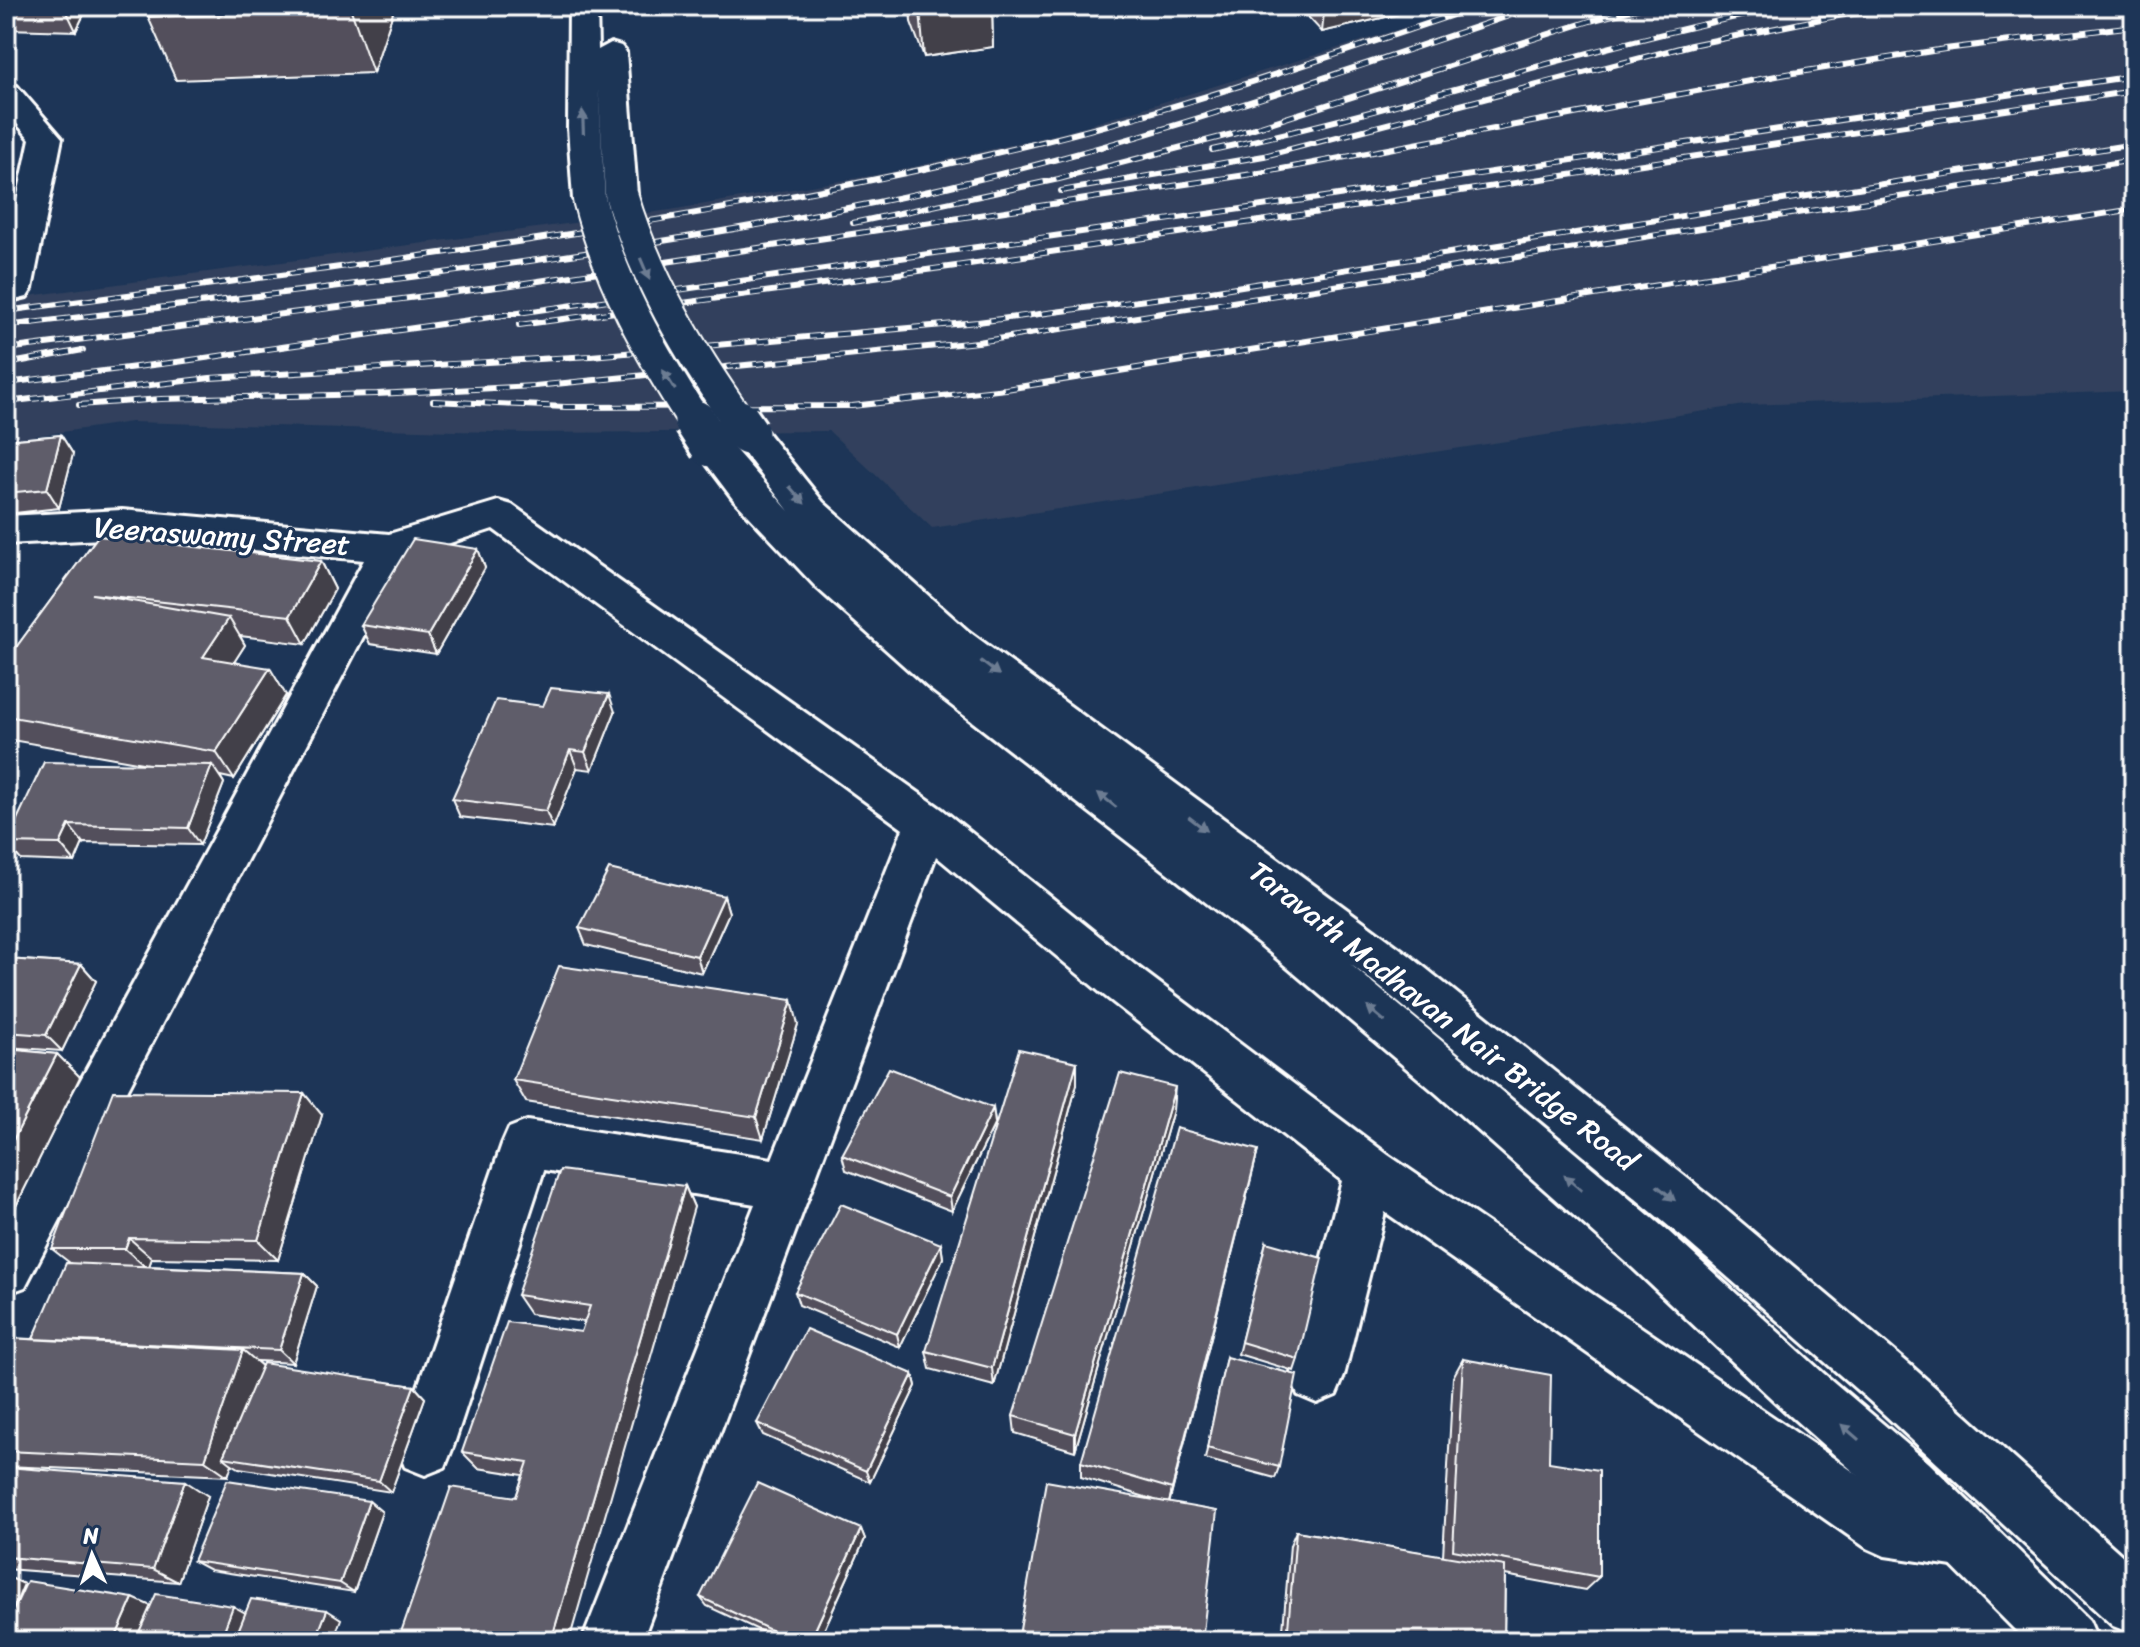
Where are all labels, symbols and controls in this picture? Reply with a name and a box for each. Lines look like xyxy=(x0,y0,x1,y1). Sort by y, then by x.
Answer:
one-way arrow xyxy=(576,109,589,134)
one-way arrow xyxy=(638,257,651,280)
one-way arrow xyxy=(662,369,676,391)
one-way arrow xyxy=(788,485,805,505)
street label: Veeraswamy Street xyxy=(92,500,352,572)
one-way arrow xyxy=(980,660,1000,676)
one-way arrow xyxy=(1097,792,1117,808)
one-way arrow xyxy=(1188,815,1208,831)
street label: Taravath Madhavan Nair Bridge Road xyxy=(1236,846,1652,1187)
one-way arrow xyxy=(1366,1006,1386,1023)
one-way arrow xyxy=(1564,1175,1584,1192)
one-way arrow xyxy=(1656,1184,1676,1201)
one-way arrow xyxy=(1840,1424,1860,1441)
north arrow xyxy=(52,1515,132,1595)
text: N xyxy=(81,1516,100,1555)

